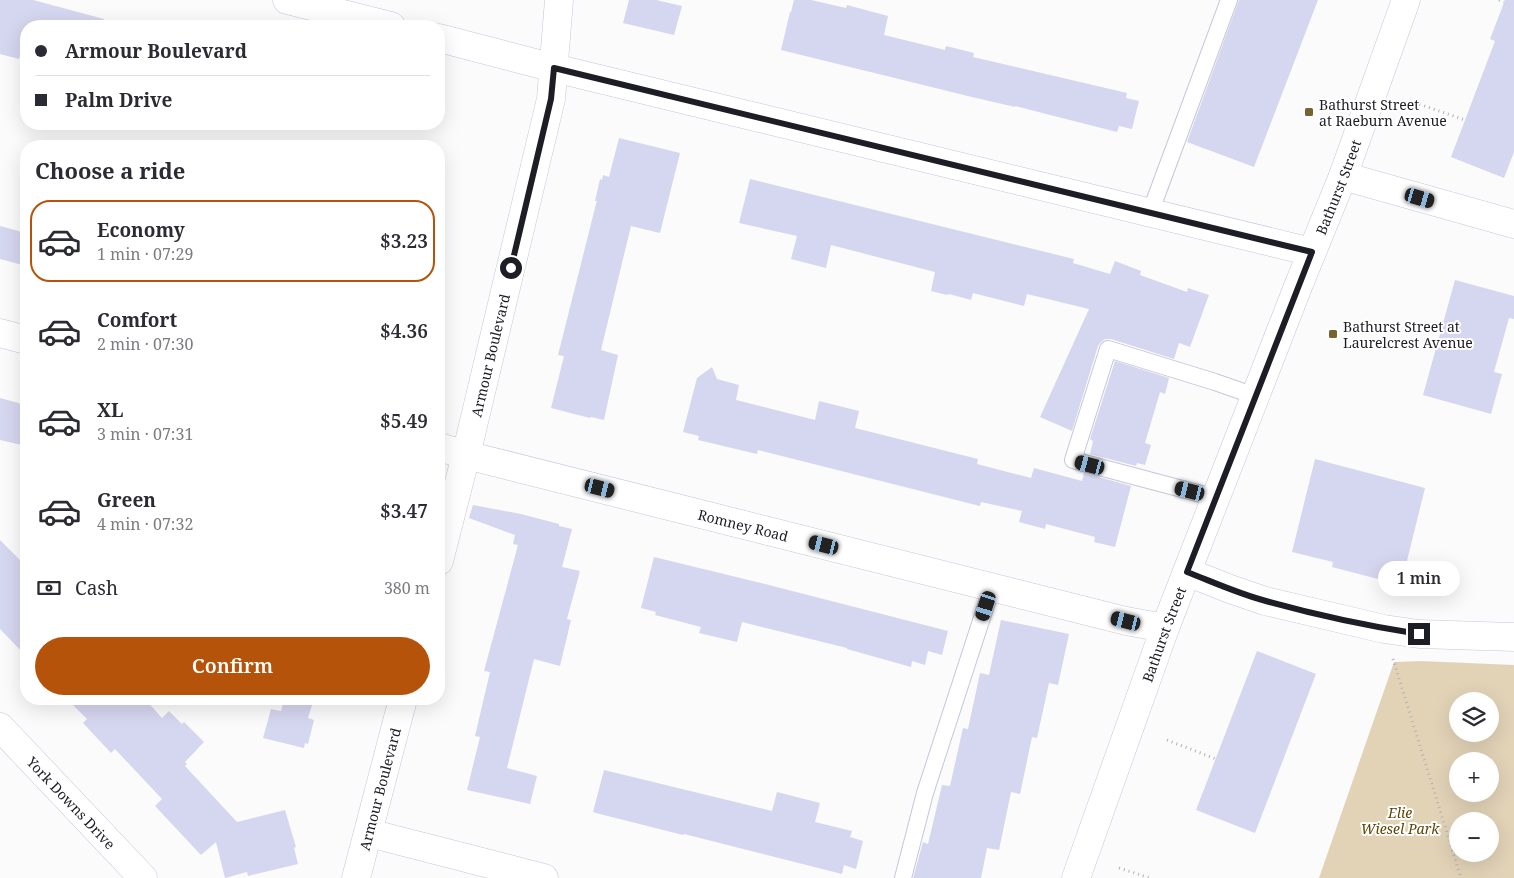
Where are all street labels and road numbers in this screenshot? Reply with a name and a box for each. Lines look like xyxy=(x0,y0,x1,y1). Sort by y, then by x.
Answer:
street label: Bathurst Street xyxy=(1311,137,1365,237)
street label: Armour Boulevard xyxy=(466,291,514,419)
street label: Romney Road xyxy=(696,504,791,545)
street label: Bathurst Street xyxy=(1137,584,1190,684)
street label: Armour Boulevard xyxy=(354,725,405,852)
street label: York Downs Drive xyxy=(22,751,120,853)

